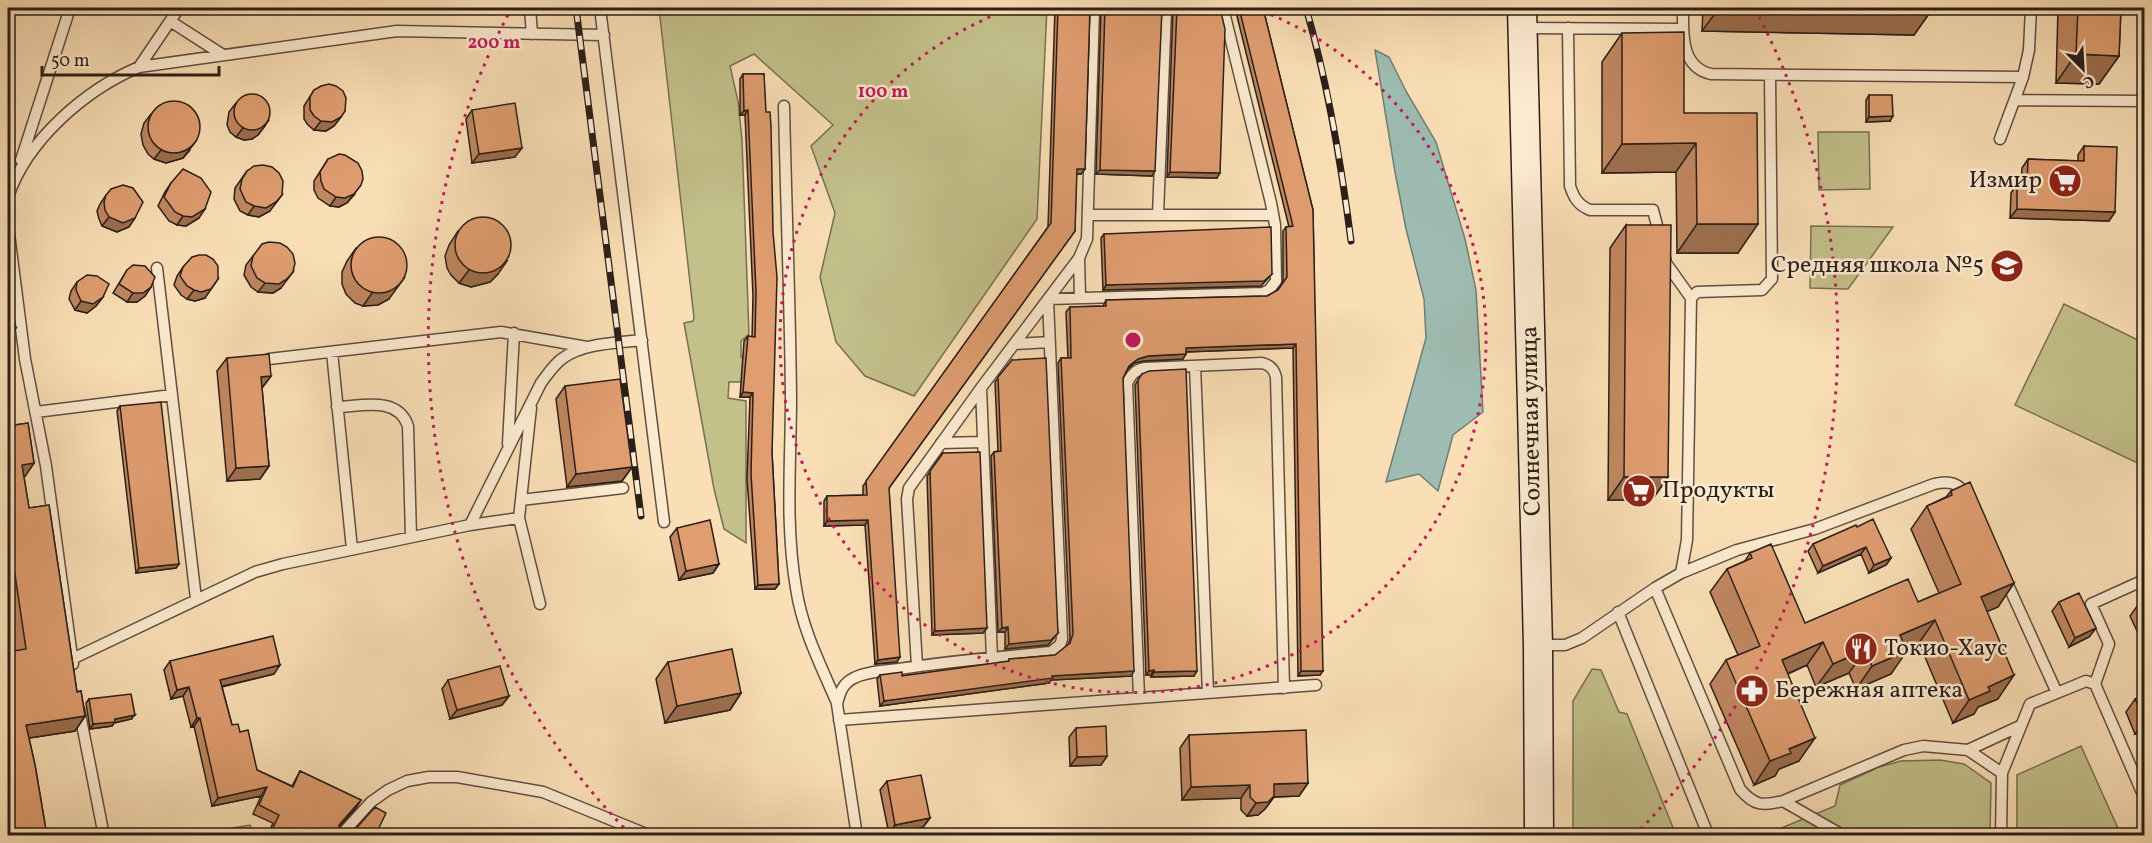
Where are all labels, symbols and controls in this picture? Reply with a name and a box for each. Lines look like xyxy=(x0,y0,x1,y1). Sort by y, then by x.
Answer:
text: 200 m xyxy=(468,31,520,56)
scale bar xyxy=(42,39,219,77)
north arrow xyxy=(2053,39,2113,99)
text: 50 m xyxy=(51,49,90,74)
text: С xyxy=(2079,69,2097,93)
text: 100 m xyxy=(858,80,908,105)
supermarket icon: Измир xyxy=(2047,163,2083,199)
place label: Измир xyxy=(1969,164,2042,198)
school or university icon: Средняя школа №5 xyxy=(1989,248,2025,284)
place label: Средняя школа №5 xyxy=(1771,249,1984,283)
street label: Солнечная улица xyxy=(1513,326,1551,516)
centre of rings xyxy=(1123,330,1143,350)
supermarket icon: Продукты xyxy=(1621,473,1657,509)
place label: Продукты xyxy=(1662,474,1774,508)
restaurant icon: Токио-Хаус xyxy=(1843,631,1879,667)
place label: Токио-Хаус xyxy=(1884,632,2008,666)
pharmacy icon: Бережная аптека xyxy=(1734,673,1770,709)
place label: Бережная аптека xyxy=(1775,674,1963,708)

